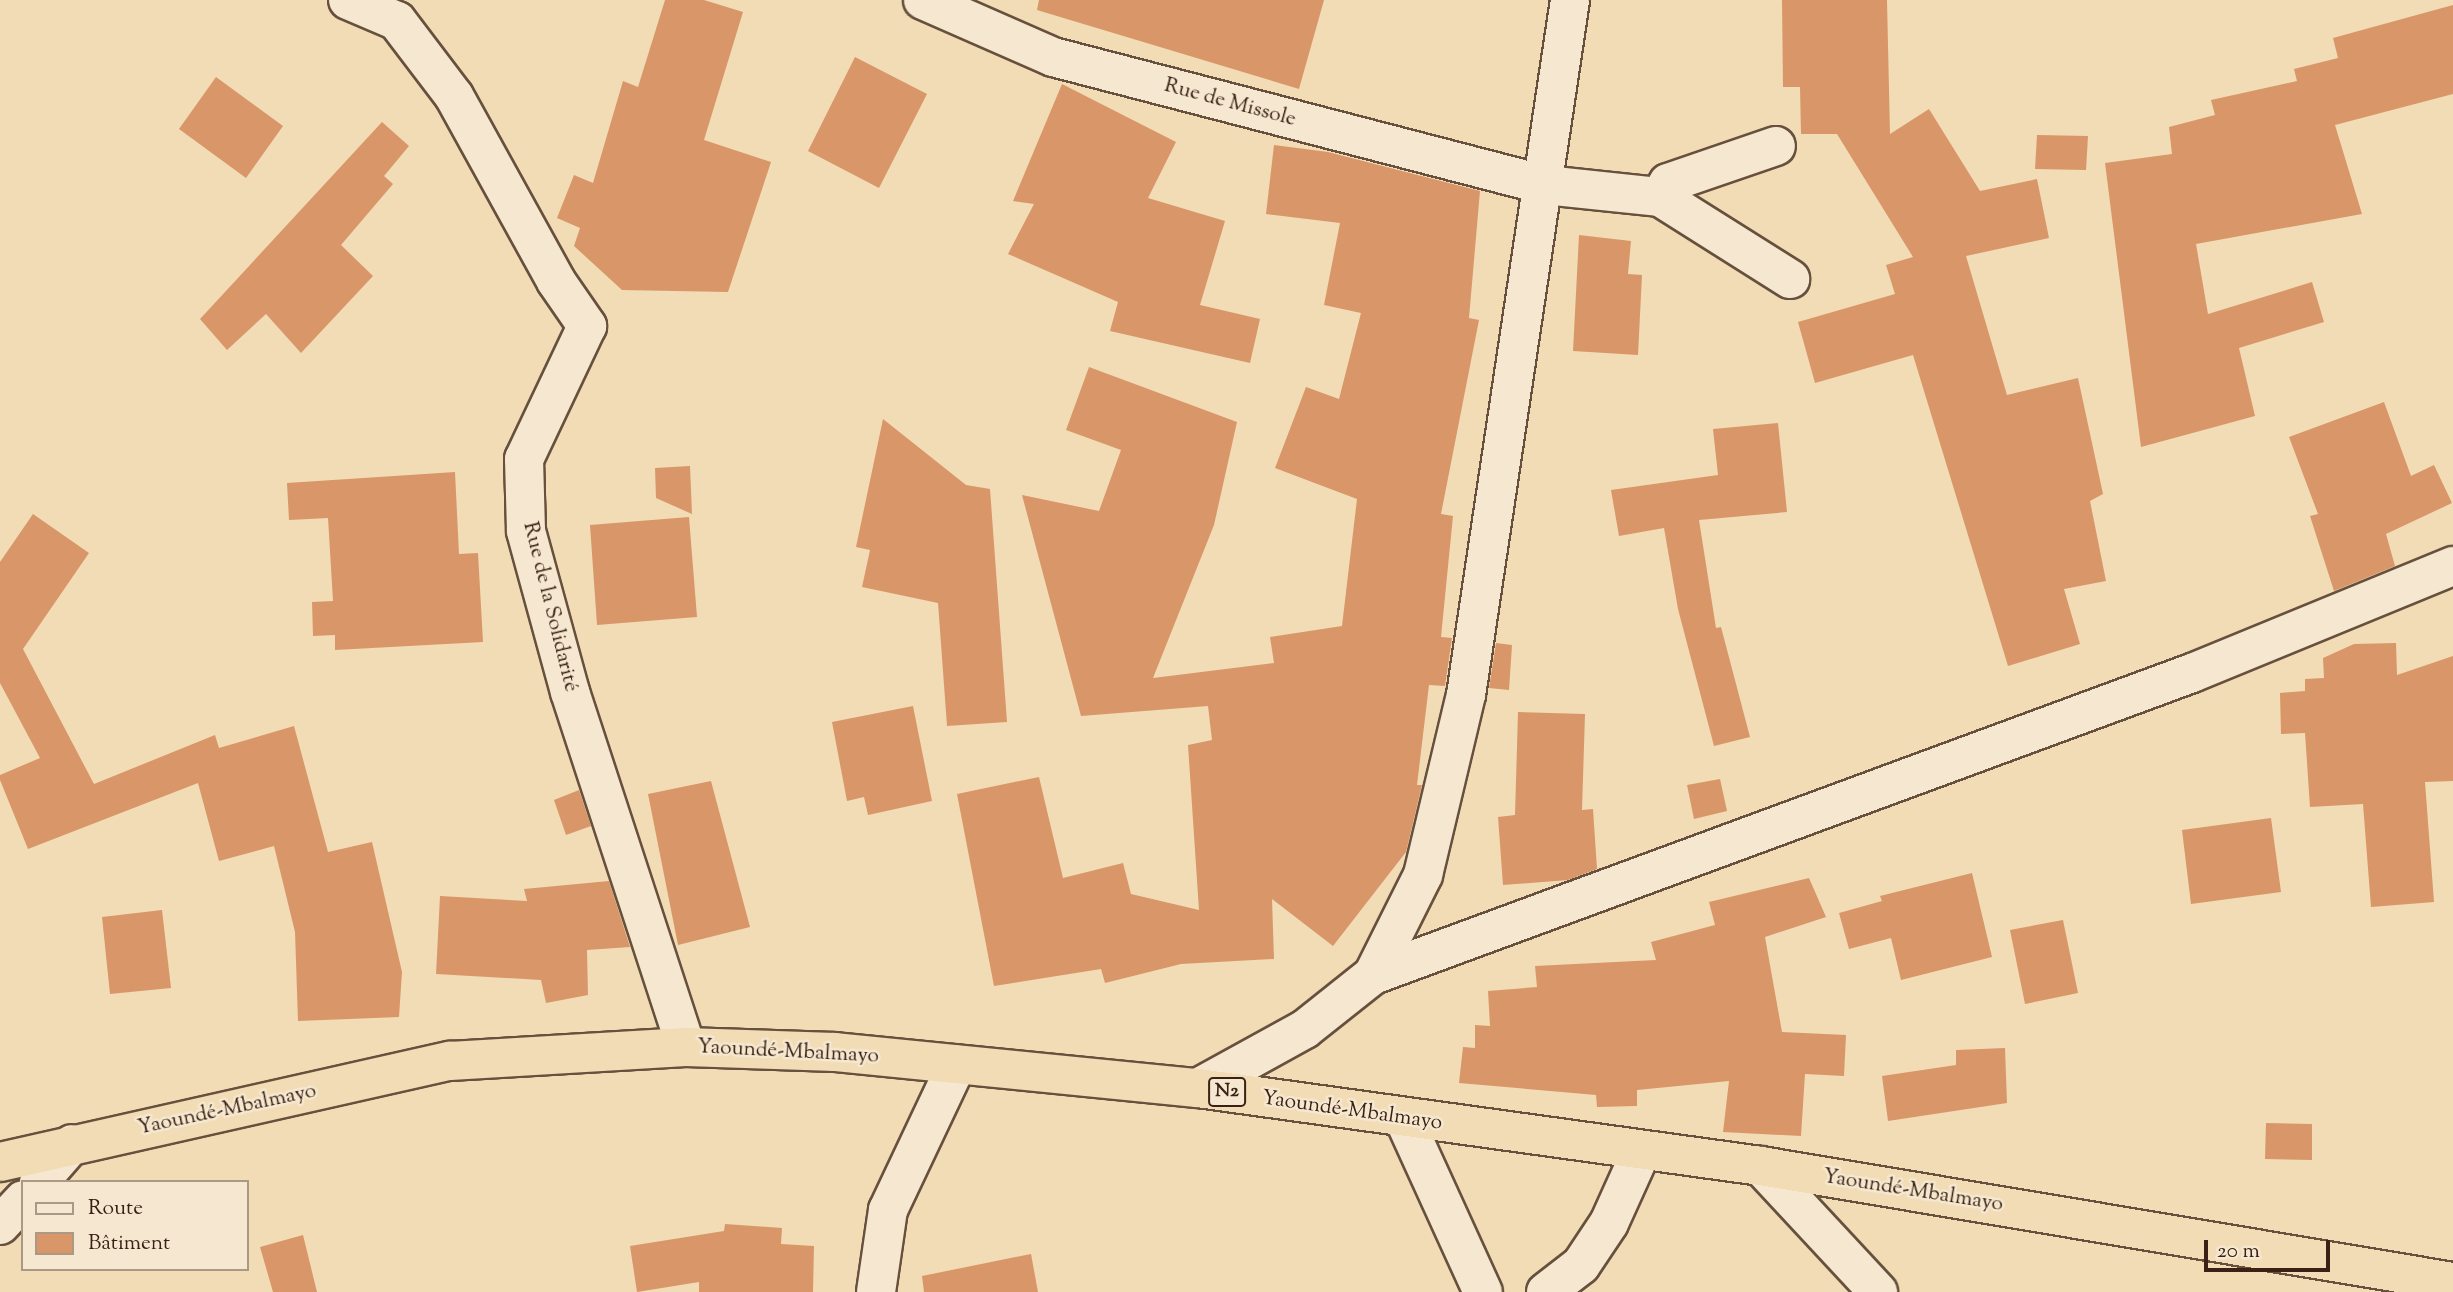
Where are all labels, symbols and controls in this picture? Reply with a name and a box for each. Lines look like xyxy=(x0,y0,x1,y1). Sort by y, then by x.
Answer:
street label: Rue de Missole xyxy=(1161,73,1299,133)
street label: Rue de la Solidarité xyxy=(517,519,583,695)
street label: Yaoundé-Mbalmayo xyxy=(696,1035,880,1069)
road number: N2 xyxy=(1208,1076,1246,1108)
street label: Yaoundé-Mbalmayo xyxy=(135,1079,319,1141)
street label: Yaoundé-Mbalmayo xyxy=(1260,1086,1444,1136)
street label: Yaoundé-Mbalmayo xyxy=(1821,1164,2005,1218)
legend xyxy=(21,1180,248,1271)
text: Route xyxy=(88,1194,143,1224)
scale bar xyxy=(2208,1226,2334,1270)
text: Bâtiment xyxy=(88,1229,170,1259)
text: 20 m xyxy=(2217,1237,2260,1267)

